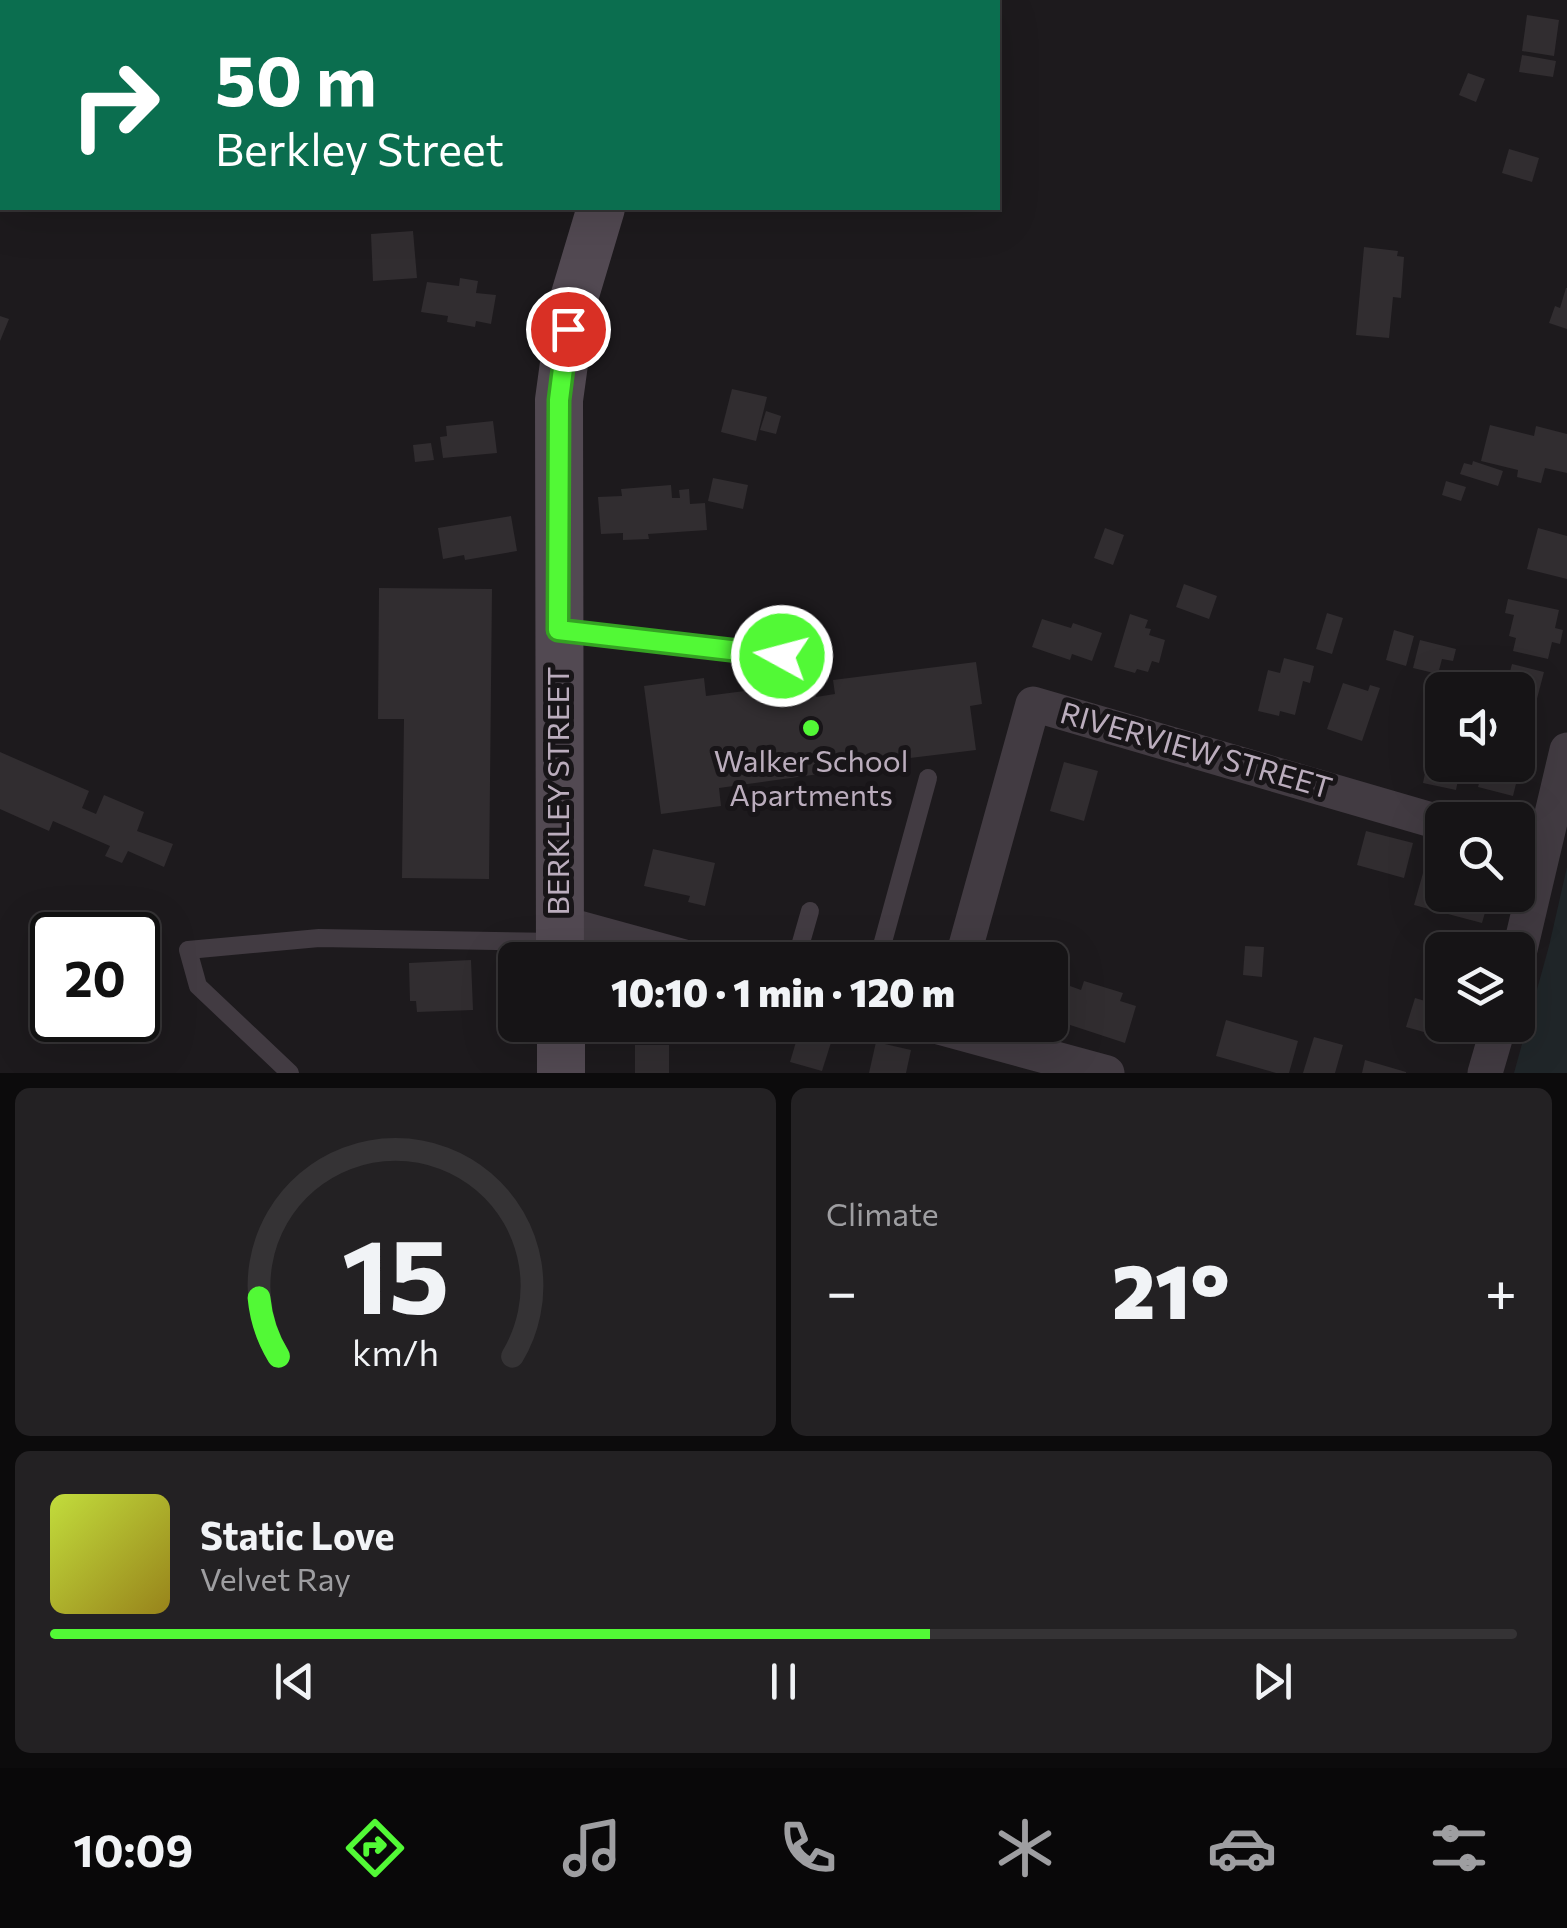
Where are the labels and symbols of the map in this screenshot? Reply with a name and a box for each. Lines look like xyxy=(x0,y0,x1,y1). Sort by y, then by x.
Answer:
pin xyxy=(526,287,611,372)
position arrow xyxy=(730,604,834,708)
street label: BERKLEY STREET xyxy=(538,666,575,916)
street label: RIVERVIEW STREET xyxy=(1057,692,1337,805)
marker: Walker School Apartments xyxy=(800,717,822,739)
place label: Walker School Apartments xyxy=(714,741,908,812)
speed limit sign: 20 xyxy=(30,912,160,1042)

